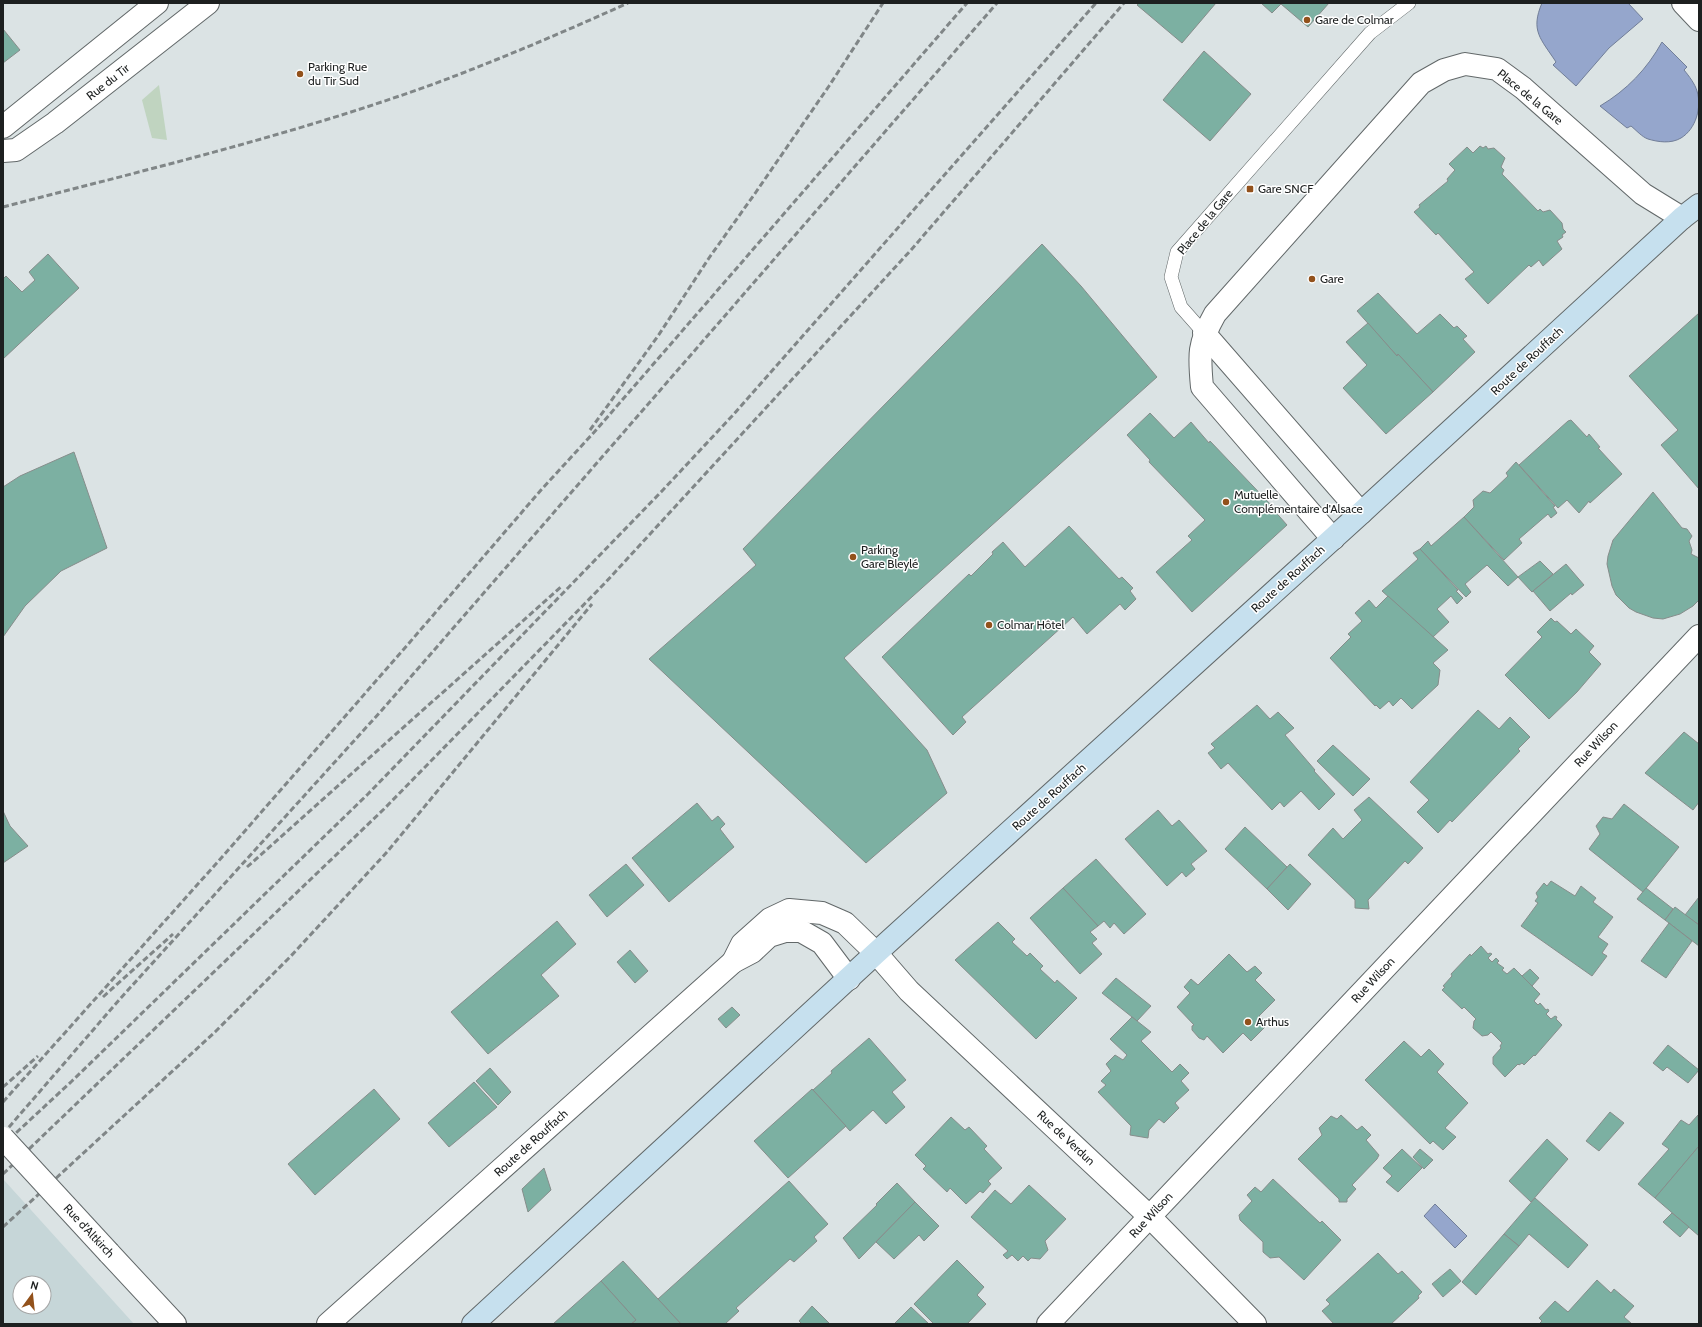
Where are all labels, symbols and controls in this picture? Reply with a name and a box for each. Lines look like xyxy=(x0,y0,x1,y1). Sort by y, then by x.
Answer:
place label: Gare de Colmar xyxy=(1315,12,1394,27)
marker: Gare de Colmar xyxy=(1302,15,1312,25)
place label: Parking Rue du Tir Sud xyxy=(308,59,367,88)
street label: Rue du Tir xyxy=(83,60,132,103)
street label: Place de la Gare xyxy=(1495,66,1566,128)
marker: Parking Rue du Tir Sud xyxy=(295,69,305,79)
place label: Gare SNCF xyxy=(1258,181,1314,196)
marker: Gare SNCF xyxy=(1245,184,1255,194)
street label: Place de la Gare xyxy=(1174,186,1236,257)
place label: Gare xyxy=(1320,271,1344,286)
marker: Gare xyxy=(1307,274,1317,284)
street label: Route de Rouffach xyxy=(1487,323,1566,398)
place label: Mutuelle Complémentaire d'Alsace xyxy=(1234,487,1363,516)
marker: Mutuelle Complémentaire d'Alsace xyxy=(1221,497,1231,507)
place label: Parking Gare Bleylé xyxy=(861,542,918,571)
street label: Route de Rouffach xyxy=(1248,542,1328,616)
marker: Parking Gare Bleylé xyxy=(848,552,858,562)
place label: Colmar Hôtel xyxy=(997,617,1064,632)
marker: Colmar Hôtel xyxy=(984,620,994,630)
street label: Rue Wilson xyxy=(1571,717,1621,770)
street label: Route de Rouffach xyxy=(1009,760,1089,834)
street label: Rue Wilson xyxy=(1348,953,1398,1006)
place label: Arthus xyxy=(1256,1014,1289,1029)
marker: Arthus xyxy=(1243,1017,1253,1027)
street label: Route de Rouffach xyxy=(491,1106,571,1180)
street label: Rue de Verdun xyxy=(1034,1107,1099,1168)
street label: Rue Wilson xyxy=(1126,1188,1176,1241)
street label: Rue d'Altkirch xyxy=(61,1201,118,1261)
north arrow xyxy=(12,1275,52,1315)
text: N xyxy=(29,1278,40,1293)

